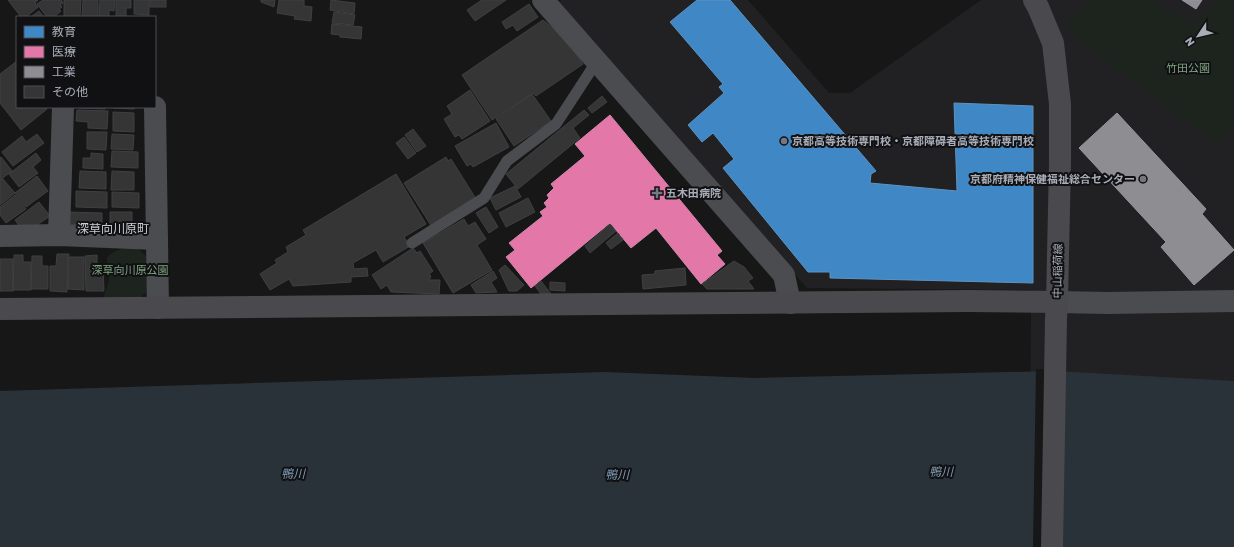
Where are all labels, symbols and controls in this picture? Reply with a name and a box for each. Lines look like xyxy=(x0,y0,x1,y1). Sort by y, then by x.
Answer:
legend xyxy=(16,16,156,108)
north arrow xyxy=(1178,16,1218,56)
text: 教育 xyxy=(52,25,76,39)
text: N xyxy=(1183,34,1198,48)
text: 医療 xyxy=(52,45,76,59)
park label: 竹田公園 xyxy=(1166,62,1210,75)
text: 工業 xyxy=(52,65,76,79)
text: その他 xyxy=(52,85,88,99)
place label: 京都高等技術専門校・京都障碍者高等技術専門校 xyxy=(792,135,1034,148)
marker: 京都高等技術専門校・京都障碍者高等技術専門校 xyxy=(779,136,789,146)
place label: 京都府精神保健福祉総合センター xyxy=(970,173,1135,186)
marker: 京都府精神保健福祉総合センター xyxy=(1138,174,1148,184)
marker: 五木田病院 xyxy=(651,187,663,199)
place label: 五木田病院 xyxy=(666,187,721,200)
district label: 深草向川原町 xyxy=(77,222,149,236)
street label: 中山稲荷線 xyxy=(1051,243,1065,299)
park label: 深草向川原公園 xyxy=(92,264,169,277)
water label: 鴨川 xyxy=(929,465,955,479)
water label: 鴨川 xyxy=(281,467,307,481)
water label: 鴨川 xyxy=(605,468,631,482)

